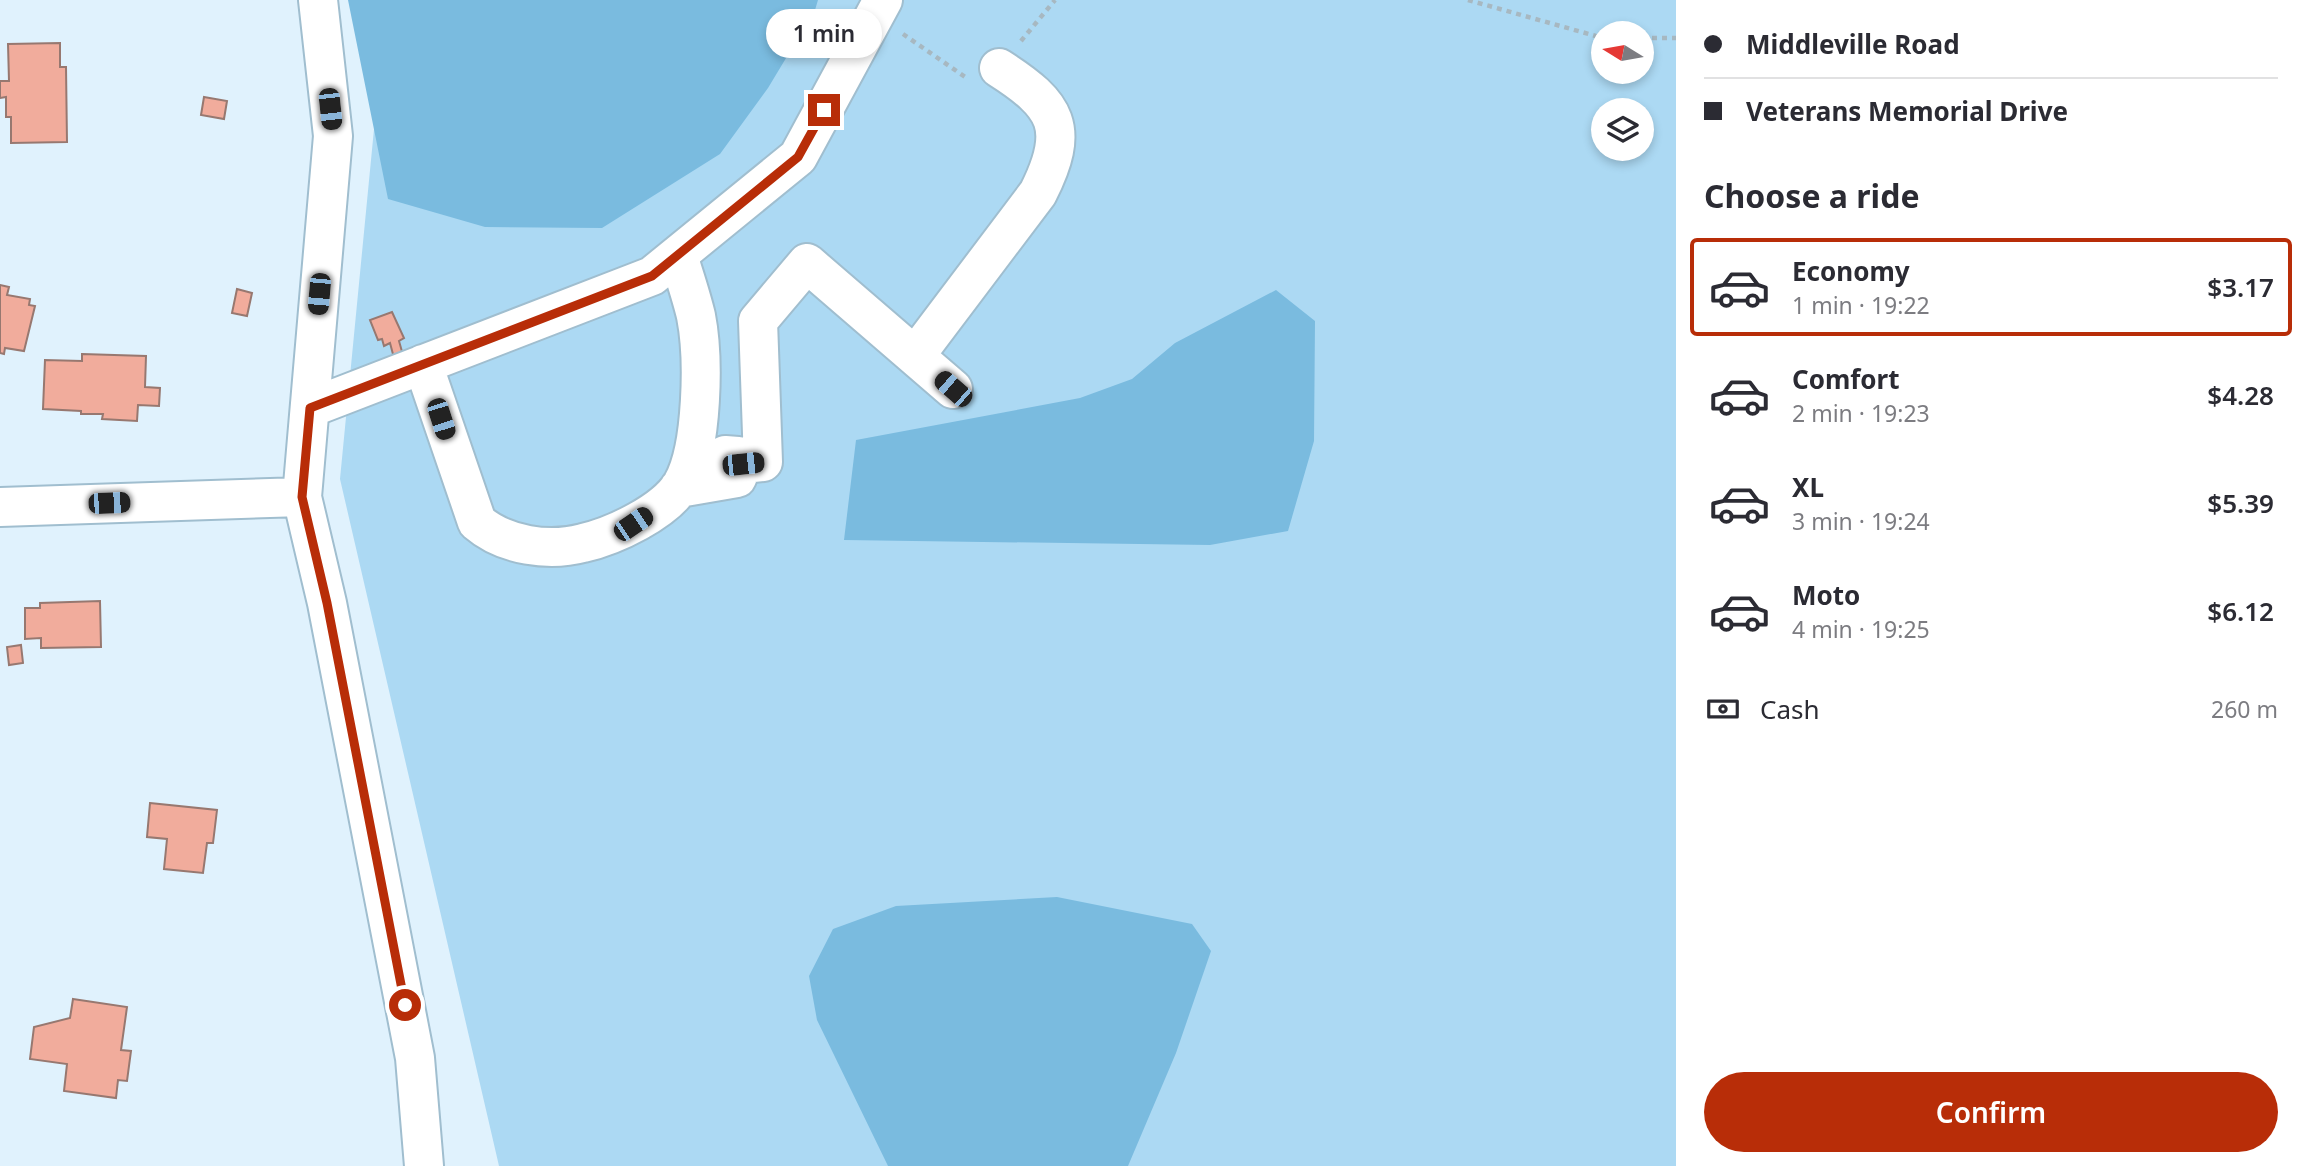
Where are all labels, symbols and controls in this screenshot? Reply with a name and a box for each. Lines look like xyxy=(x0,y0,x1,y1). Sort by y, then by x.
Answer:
callout: 1 min xyxy=(766,8,882,57)
text: 1 min xyxy=(793,17,855,49)
north arrow xyxy=(1591,21,1654,84)
map controls xyxy=(1591,21,1654,161)
text: Middleville Road xyxy=(1746,26,1960,62)
car xyxy=(318,87,343,131)
text: Veterans Memorial Drive xyxy=(1746,93,2068,129)
route end xyxy=(808,94,840,126)
button: layers xyxy=(1591,98,1654,161)
text: Choose a ride xyxy=(1704,174,1920,217)
text: Economy xyxy=(1792,253,1910,289)
icon: car xyxy=(1708,256,1771,319)
text: $3.17 xyxy=(2207,269,2274,305)
car xyxy=(307,272,332,316)
text: 1 min · 19:22 xyxy=(1792,289,1930,321)
text: Comfort xyxy=(1792,361,1900,397)
icon: car xyxy=(1708,364,1771,427)
car xyxy=(931,367,976,411)
text: $4.28 xyxy=(2207,377,2274,413)
car xyxy=(425,396,458,442)
text: 2 min · 19:23 xyxy=(1792,397,1930,429)
car xyxy=(722,451,765,477)
text: XL xyxy=(1792,469,1824,505)
icon: car xyxy=(1708,472,1771,535)
text: $5.39 xyxy=(2207,485,2274,521)
car xyxy=(88,492,131,514)
car xyxy=(610,504,657,544)
text: 3 min · 19:24 xyxy=(1792,505,1930,537)
text: Moto xyxy=(1792,577,1860,613)
icon: car xyxy=(1708,580,1771,643)
text: $6.12 xyxy=(2207,593,2274,629)
text: 4 min · 19:25 xyxy=(1792,613,1930,645)
icon: cash xyxy=(1704,690,1742,728)
text: Cash xyxy=(1760,691,1820,727)
text: 260 m xyxy=(2211,693,2278,725)
route start xyxy=(389,989,421,1021)
button: Confirm xyxy=(1704,1072,2278,1152)

